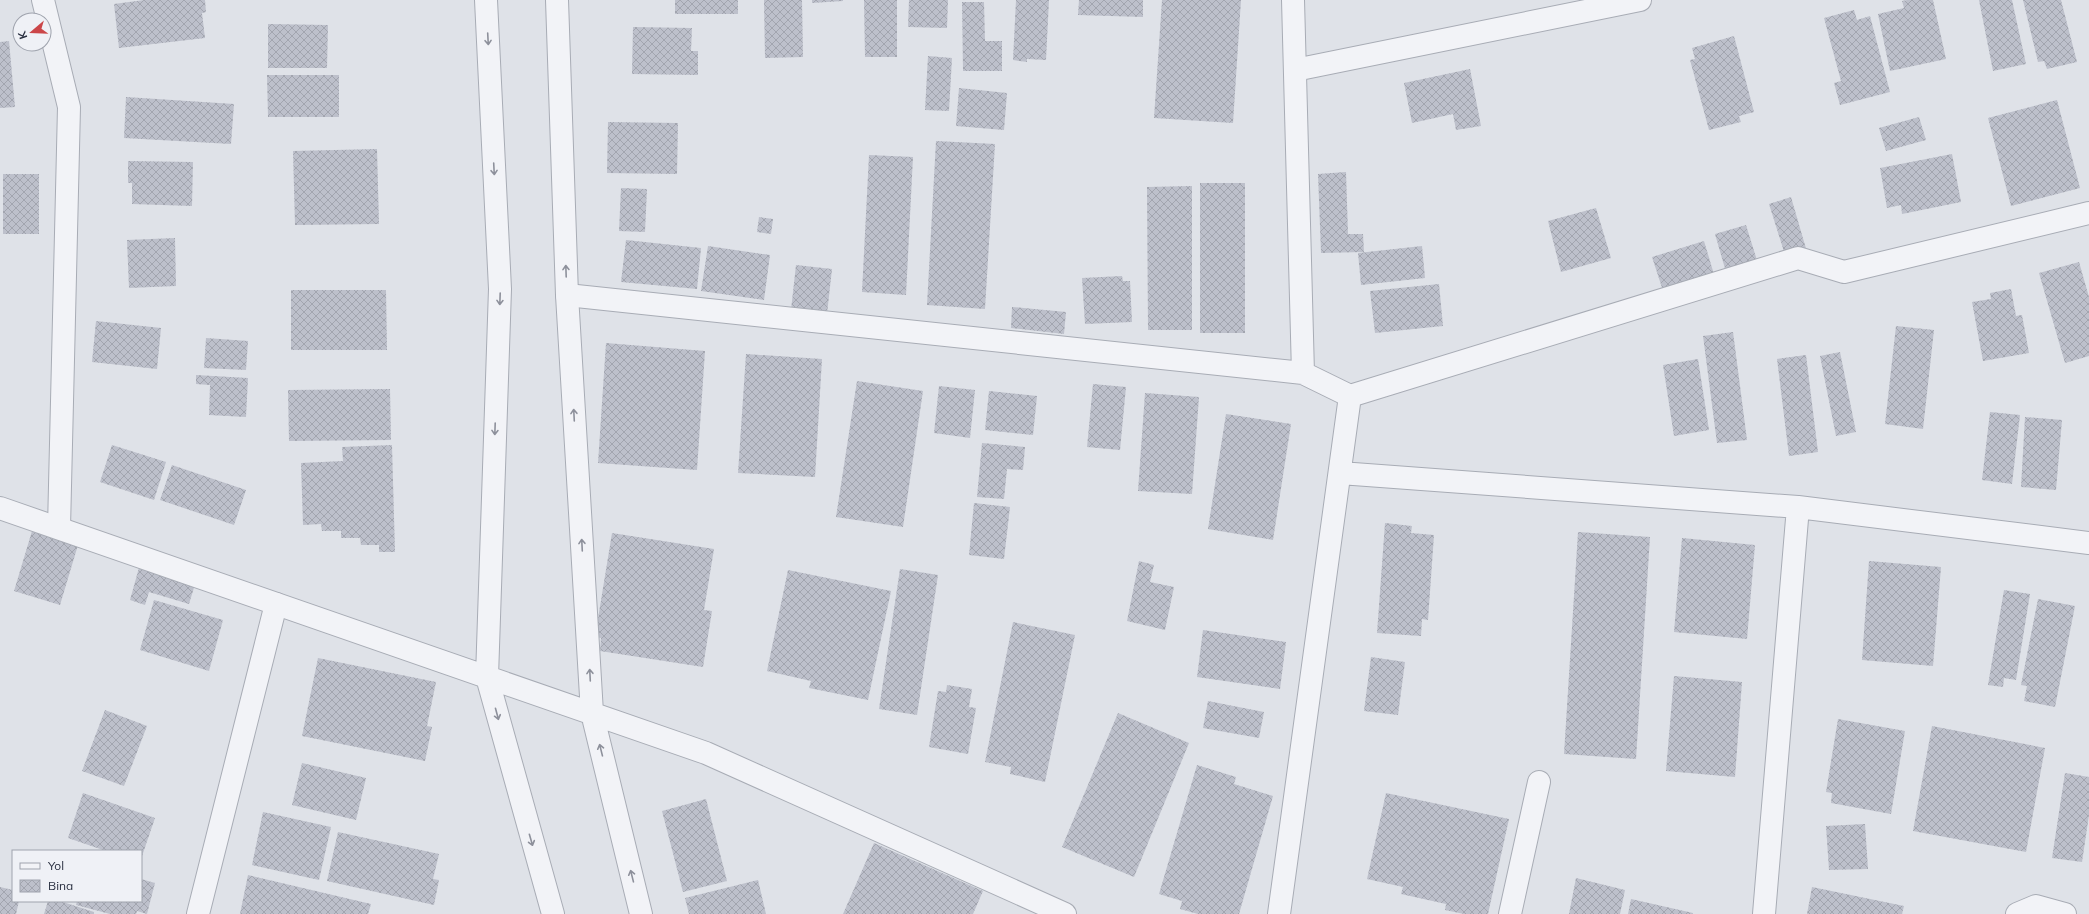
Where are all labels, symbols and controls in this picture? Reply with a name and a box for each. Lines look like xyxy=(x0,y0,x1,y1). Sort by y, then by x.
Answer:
north arrow xyxy=(12,12,52,52)
text: K xyxy=(15,29,30,41)
one-way arrow xyxy=(484,32,492,45)
one-way arrow xyxy=(490,162,498,175)
one-way arrow xyxy=(563,265,570,278)
one-way arrow xyxy=(496,292,503,305)
one-way arrow xyxy=(571,409,578,422)
one-way arrow xyxy=(491,422,499,435)
one-way arrow xyxy=(579,539,586,552)
one-way arrow xyxy=(586,669,594,682)
one-way arrow xyxy=(494,708,501,721)
one-way arrow xyxy=(597,744,604,757)
one-way arrow xyxy=(528,833,535,846)
legend xyxy=(12,850,142,902)
text: Yol xyxy=(47,858,64,873)
one-way arrow xyxy=(627,870,635,883)
text: Bina xyxy=(48,878,73,893)

